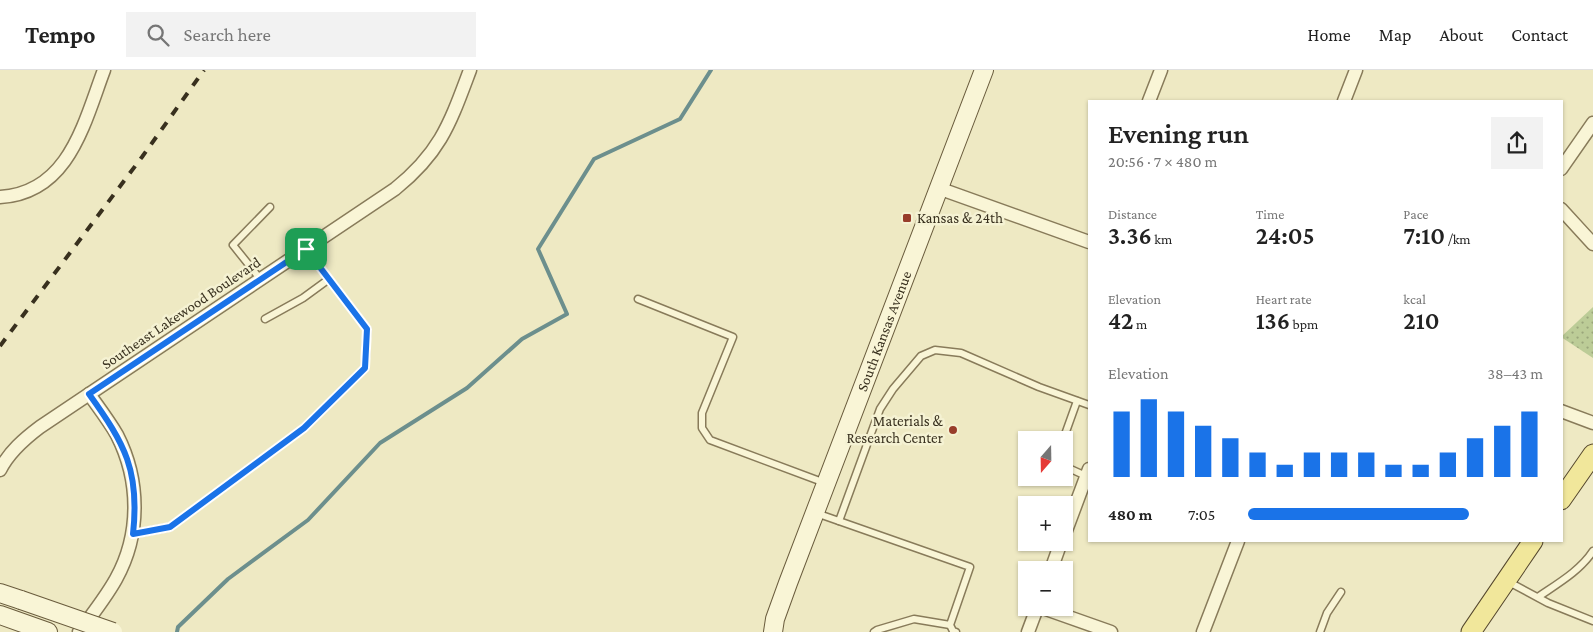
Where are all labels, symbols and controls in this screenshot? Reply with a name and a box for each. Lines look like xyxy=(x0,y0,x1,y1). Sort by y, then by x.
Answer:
search box xyxy=(126,12,476,57)
text: Tempo xyxy=(25,21,96,48)
icon: search xyxy=(144,21,172,49)
text: Search here xyxy=(184,24,271,45)
text: Home xyxy=(1308,25,1351,45)
text: Map xyxy=(1379,25,1411,45)
text: About xyxy=(1439,25,1483,45)
text: Contact xyxy=(1511,25,1568,45)
button: share xyxy=(1491,117,1543,169)
text: Evening run xyxy=(1108,118,1249,149)
text: 20:56 · 7 × 480 m xyxy=(1108,153,1217,170)
text: Distance xyxy=(1108,206,1157,222)
text: Time xyxy=(1256,206,1284,222)
text: Pace xyxy=(1403,206,1429,222)
place label: Kansas & 24th xyxy=(917,210,1003,226)
marker: Kansas & 24th xyxy=(901,212,913,224)
text: 3.36 xyxy=(1108,222,1152,249)
text: 24:05 xyxy=(1256,222,1315,249)
text: 7:10 xyxy=(1403,222,1445,249)
pin xyxy=(285,228,327,270)
text: km xyxy=(1152,231,1172,247)
text: /km xyxy=(1445,231,1471,247)
icon: arrive xyxy=(292,235,320,263)
street label: Southeast Lakewood Boulevard xyxy=(99,254,263,372)
street label: South Kansas Avenue xyxy=(854,268,915,394)
text: Elevation xyxy=(1108,291,1161,307)
text: Heart rate xyxy=(1256,291,1312,307)
text: kcal xyxy=(1403,291,1426,307)
text: 42 xyxy=(1108,307,1133,334)
text: 136 xyxy=(1256,307,1290,334)
text: 210 xyxy=(1403,307,1439,334)
text: m xyxy=(1133,316,1147,332)
text: bpm xyxy=(1290,316,1318,332)
text: Elevation xyxy=(1108,365,1169,382)
text: 38–43 m xyxy=(1488,365,1543,382)
place label: Materials & Research Center xyxy=(847,413,944,446)
marker: Materials & Research Center xyxy=(947,424,959,436)
north arrow xyxy=(1018,431,1072,486)
map controls xyxy=(1018,431,1073,616)
button: + xyxy=(1018,496,1073,551)
text: 480 m xyxy=(1108,506,1152,523)
text: 7:05 xyxy=(1188,506,1215,523)
button: − xyxy=(1018,561,1073,616)

